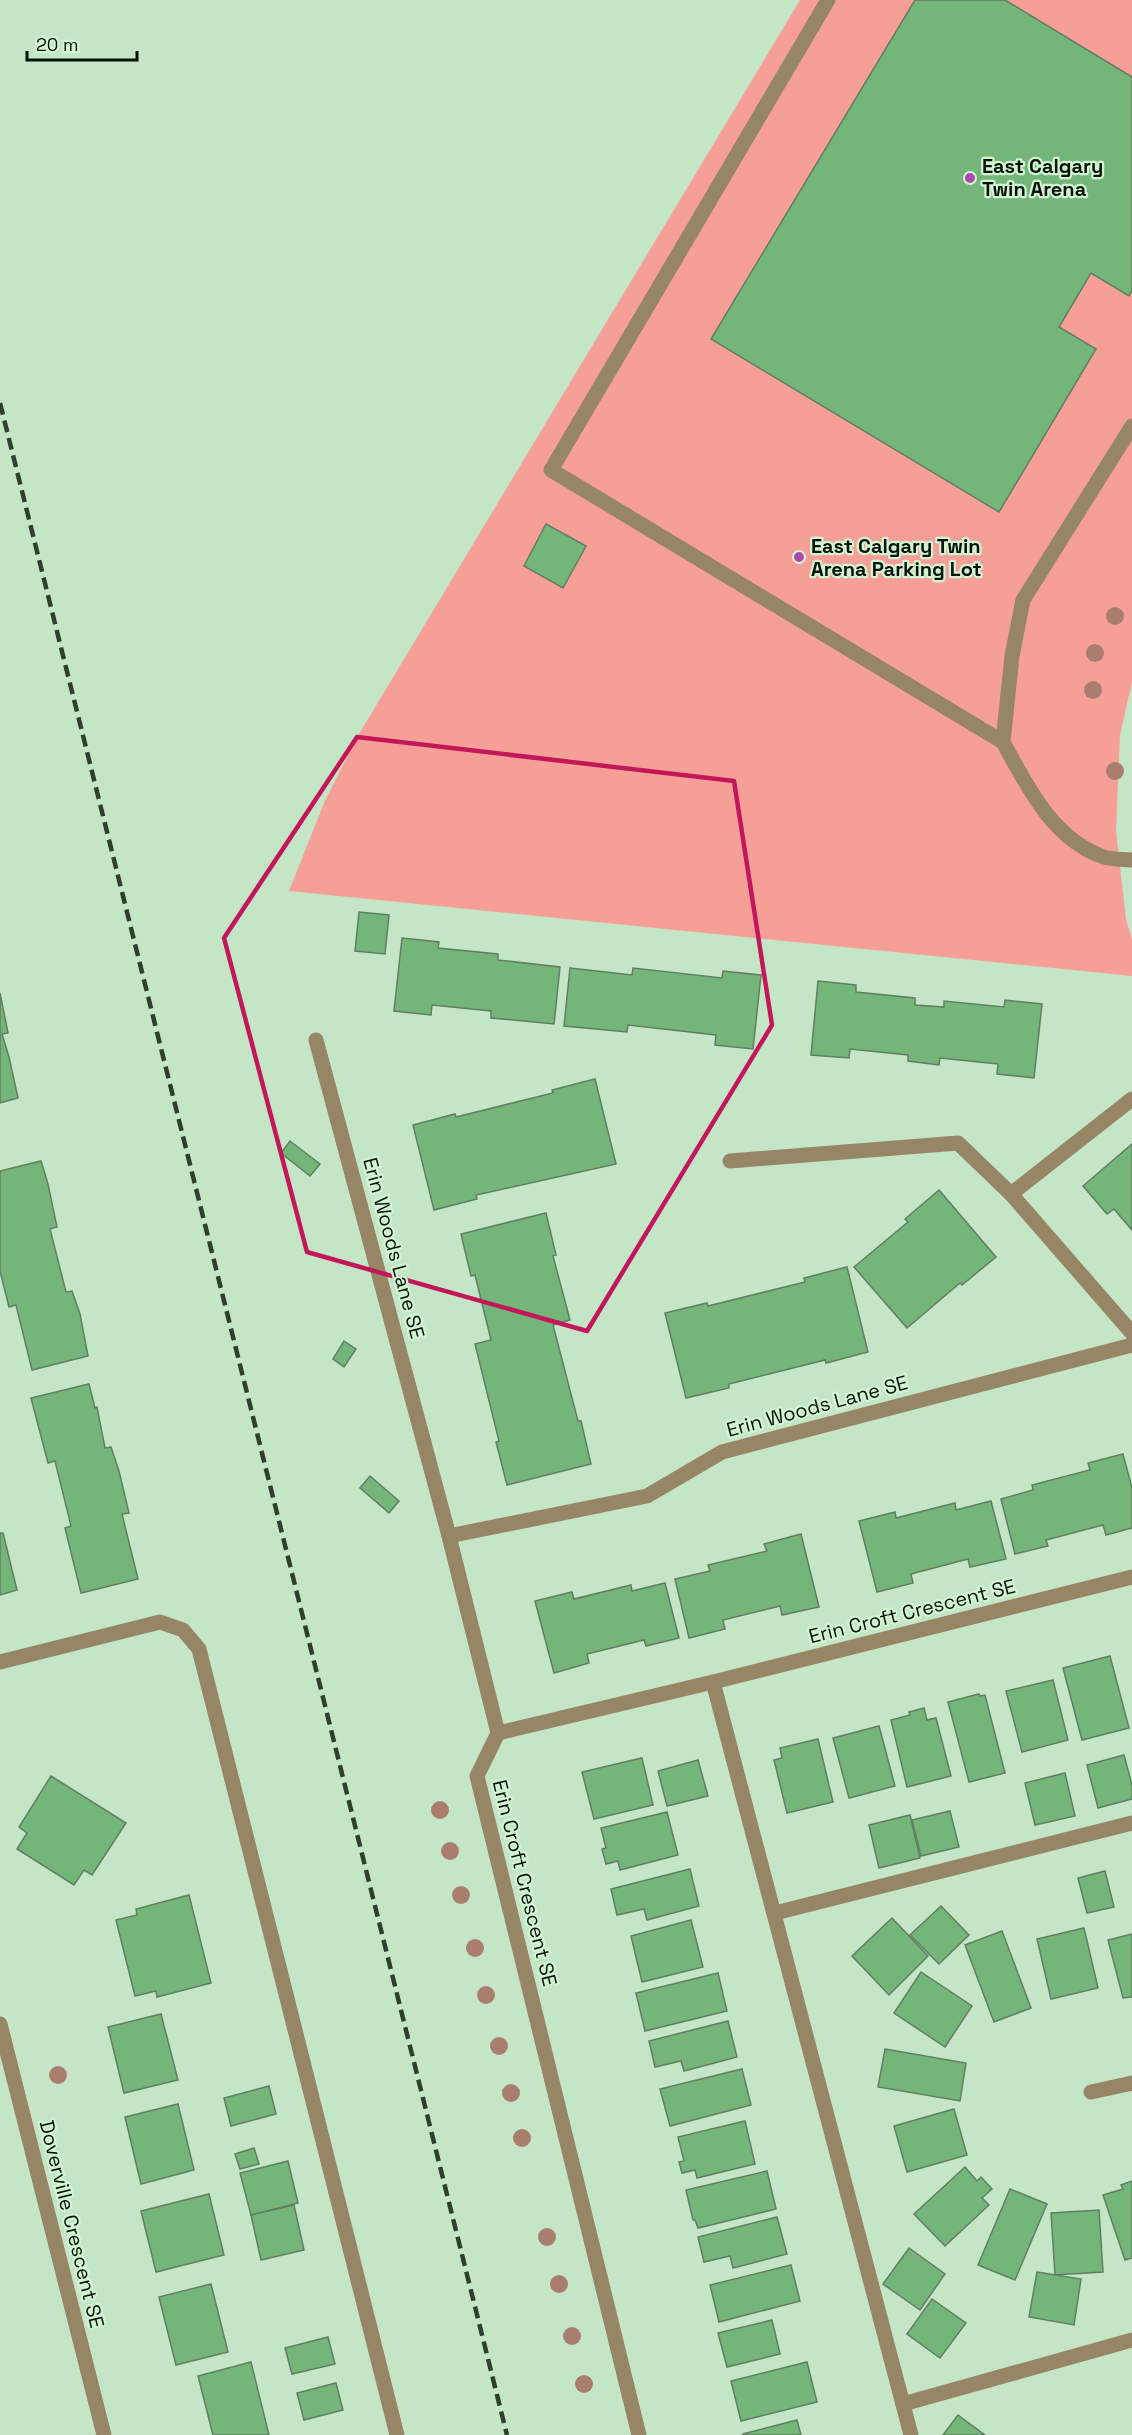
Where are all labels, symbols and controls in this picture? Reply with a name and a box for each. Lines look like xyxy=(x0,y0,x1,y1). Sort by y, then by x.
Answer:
scale bar xyxy=(27,24,136,62)
text: 20 m xyxy=(36,33,79,56)
place label: East Calgary Twin Arena xyxy=(982,153,1103,202)
marker: East Calgary Twin Arena xyxy=(963,171,977,185)
place label: East Calgary Twin Arena Parking Lot xyxy=(811,533,982,582)
marker: East Calgary Twin Arena Parking Lot xyxy=(792,550,806,564)
street label: Erin Woods Lane SE xyxy=(357,1155,431,1341)
street label: Erin Woods Lane SE xyxy=(724,1369,910,1443)
street label: Erin Croft Crescent SE xyxy=(806,1573,1018,1649)
street label: Erin Croft Crescent SE xyxy=(487,1777,563,1989)
street label: Doverville Crescent SE xyxy=(34,2117,110,2331)

